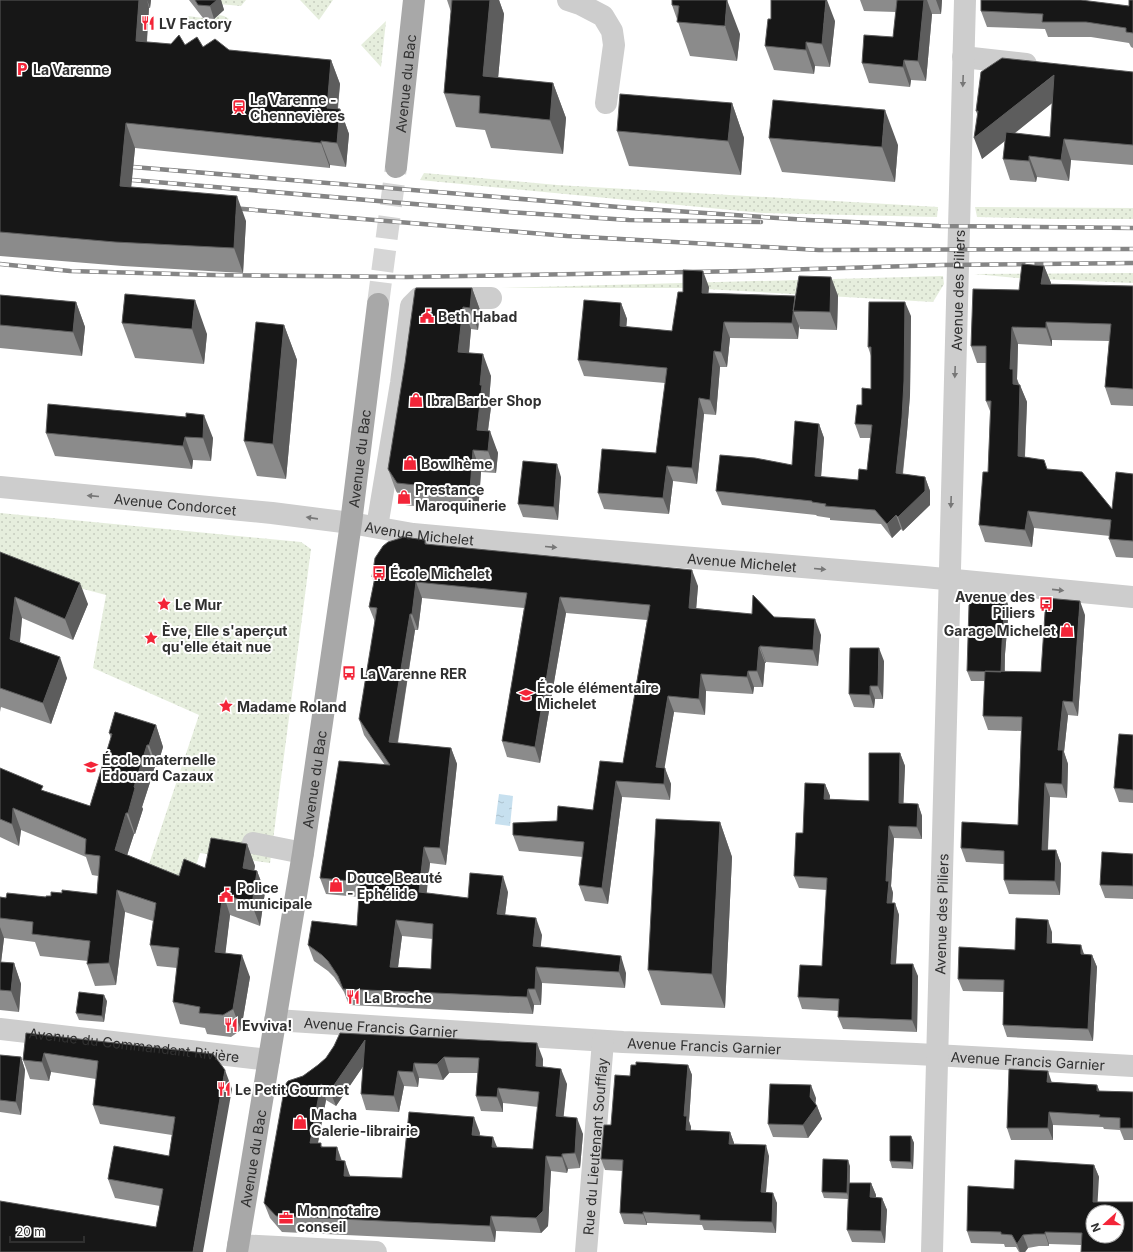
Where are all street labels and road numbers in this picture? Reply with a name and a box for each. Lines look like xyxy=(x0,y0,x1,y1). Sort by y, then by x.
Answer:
street label: Avenue du Bac xyxy=(391,33,419,134)
street label: Avenue des Piliers xyxy=(947,230,967,351)
street label: Avenue du Bac xyxy=(344,408,373,509)
street label: Avenue Condorcet xyxy=(113,489,238,518)
street label: Avenue Michelet xyxy=(364,517,475,548)
street label: Avenue Michelet xyxy=(687,549,798,575)
street label: Avenue du Bac xyxy=(298,729,329,829)
street label: Avenue des Piliers xyxy=(931,853,951,975)
street label: Avenue Francis Garnier xyxy=(303,1013,458,1040)
street label: Avenue du Commandant Rivière xyxy=(28,1024,240,1065)
street label: Avenue Francis Garnier xyxy=(627,1034,782,1057)
street label: Avenue Francis Garnier xyxy=(950,1047,1105,1073)
street label: Rue du Lieutenant Soufflay xyxy=(579,1057,610,1236)
street label: Avenue du Bac xyxy=(236,1108,269,1209)

